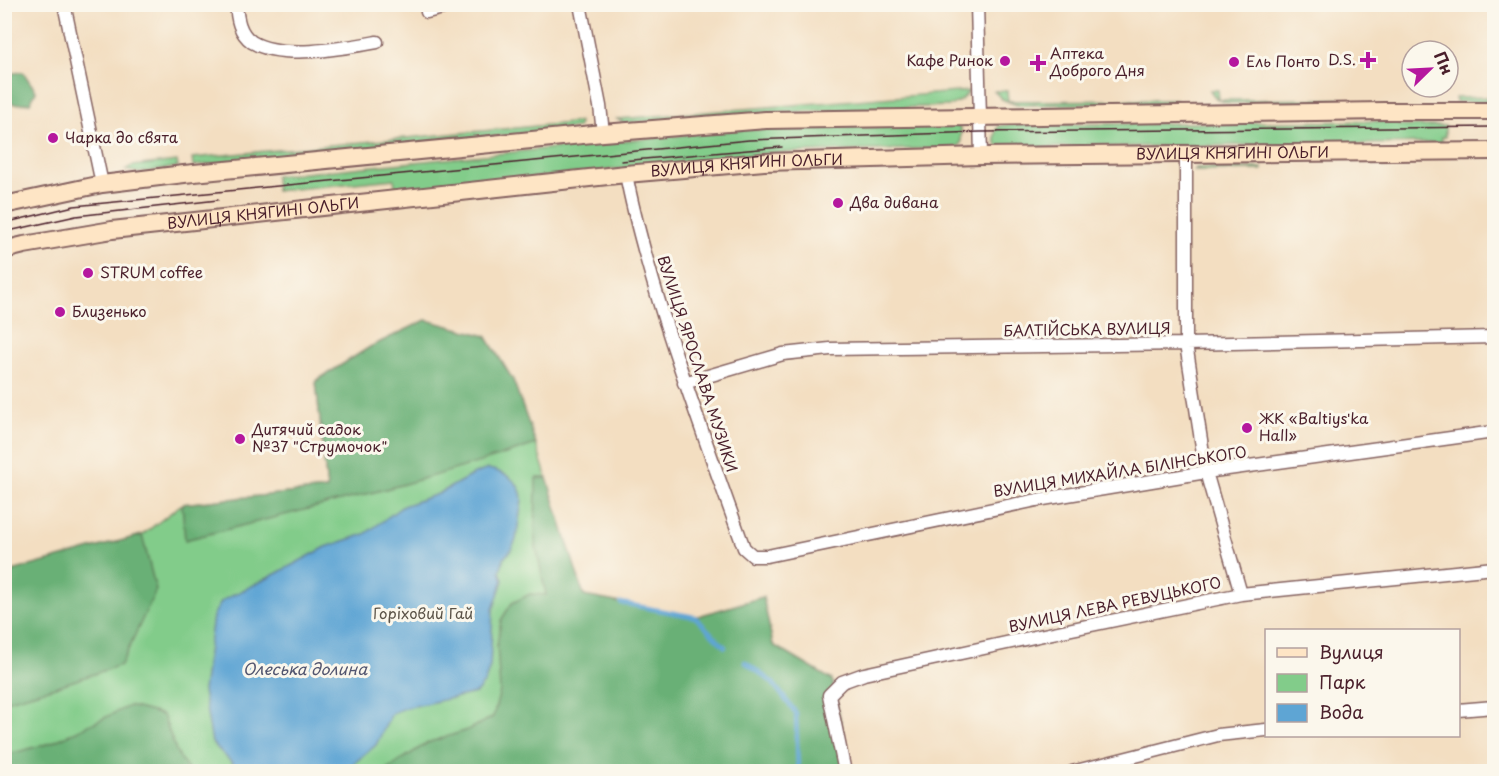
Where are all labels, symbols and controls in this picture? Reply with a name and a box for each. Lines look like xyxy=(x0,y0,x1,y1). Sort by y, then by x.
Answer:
north arrow xyxy=(1400,39,1460,99)
place label: Аптека Доброго Дня xyxy=(1049,41,1145,81)
place label: D.S. xyxy=(1328,47,1356,70)
text: Пн xyxy=(1429,47,1460,78)
place label: Кафе Ринок xyxy=(906,48,993,71)
place label: Ель Понто xyxy=(1246,49,1320,72)
marker: D.S. xyxy=(1361,53,1375,67)
marker: Кафе Ринок xyxy=(998,54,1012,68)
marker: Ель Понто xyxy=(1227,55,1241,69)
marker: Аптека Доброго Дня xyxy=(1031,56,1045,70)
place label: Чарка до свята xyxy=(65,125,179,148)
marker: Чарка до свята xyxy=(46,131,60,145)
street label: ВУЛИЦЯ КНЯГИНІ ОЛЬГИ xyxy=(1136,140,1329,164)
street label: ВУЛИЦЯ КНЯГИНІ ОЛЬГИ xyxy=(649,147,843,182)
street label: ВУЛИЦЯ КНЯГИНІ ОЛЬГИ xyxy=(166,190,360,234)
place label: Два дивана xyxy=(849,190,939,213)
marker: Два дивана xyxy=(831,196,845,210)
street label: ВУЛИЦЯ ЯРОСЛАВА МУЗИКИ xyxy=(652,252,744,475)
place label: STRUM coffee xyxy=(100,260,203,283)
marker: STRUM coffee xyxy=(81,266,95,280)
place label: Близенько xyxy=(72,299,146,322)
marker: Близенько xyxy=(53,305,67,319)
street label: БАЛТІЙСЬКА ВУЛИЦЯ xyxy=(1003,316,1171,341)
place label: ЖК «Baltiysʹka Hall» xyxy=(1258,406,1369,446)
place label: Дитячий садок №37 "Струмочок" xyxy=(251,417,387,457)
marker: ЖК «Baltiysʹka Hall» xyxy=(1240,421,1254,435)
marker: Дитячий садок №37 "Струмочок" xyxy=(233,432,247,446)
street label: ВУЛИЦЯ МИХАЙЛА БІЛІНСЬКОГО xyxy=(991,439,1248,502)
street label: ВУЛИЦЯ ЛЕВА РЕВУЦЬКОГО xyxy=(1006,570,1223,637)
park label: Горіховий Гай xyxy=(373,601,473,624)
legend xyxy=(1265,629,1460,737)
text: Вулиця xyxy=(1319,638,1384,665)
water label: Олеська долина xyxy=(243,656,368,680)
text: Парк xyxy=(1319,668,1366,695)
text: Вода xyxy=(1319,698,1364,725)

